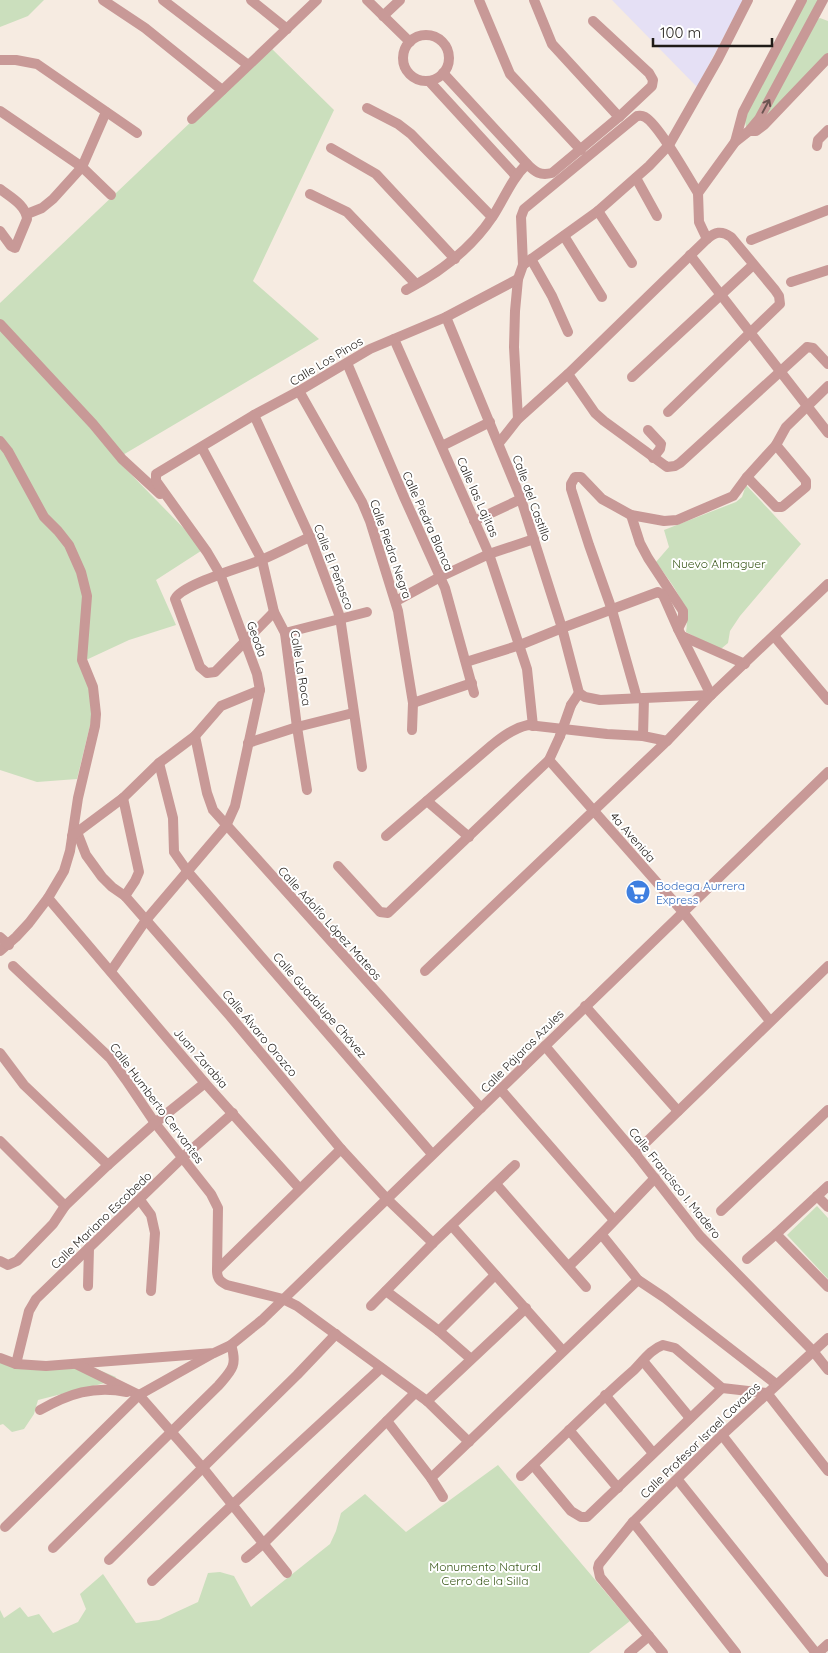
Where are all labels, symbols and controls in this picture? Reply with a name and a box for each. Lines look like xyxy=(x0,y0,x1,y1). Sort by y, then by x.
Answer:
scale bar xyxy=(653,15,772,47)
text: 100 m xyxy=(660,23,701,42)
one-way arrow xyxy=(761,98,771,113)
street label: Calle Los Pinos xyxy=(287,333,366,389)
street label: Calle del Castillo xyxy=(509,453,555,543)
street label: Calle las Lajitas xyxy=(454,455,502,540)
street label: Calle Piedra Blanca xyxy=(399,469,457,573)
street label: Calle Piedra Negra xyxy=(367,497,415,601)
street label: Calle El Peñasco xyxy=(311,522,357,612)
park label: Nuevo Almaguer xyxy=(672,556,766,571)
street label: Geoda xyxy=(244,619,270,659)
street label: Calle La Roca xyxy=(288,629,314,707)
street label: 4a Avenida xyxy=(607,809,659,865)
street label: Calle Adolfo López Mateos xyxy=(275,863,385,983)
place label: Bodega Aurrera Express xyxy=(656,878,745,907)
supermarket icon: Bodega Aurrera Express xyxy=(625,879,651,905)
street label: Calle Guadalupe Chávez xyxy=(270,949,370,1061)
street label: Calle Álvaro Orozco xyxy=(219,986,301,1080)
street label: Calle Pájaros Azules xyxy=(477,1006,567,1096)
street label: Juan Zarabia xyxy=(171,1025,231,1091)
street label: Calle Humberto Cervantes xyxy=(107,1040,207,1166)
street label: Calle Francisco I. Madero xyxy=(626,1125,724,1241)
street label: Calle Mariano Escobedo xyxy=(48,1168,154,1272)
street label: Calle Profesor Israel Cavazos xyxy=(637,1378,763,1501)
park label: Monumento Natural Cerro de la Silla xyxy=(429,1559,541,1588)

